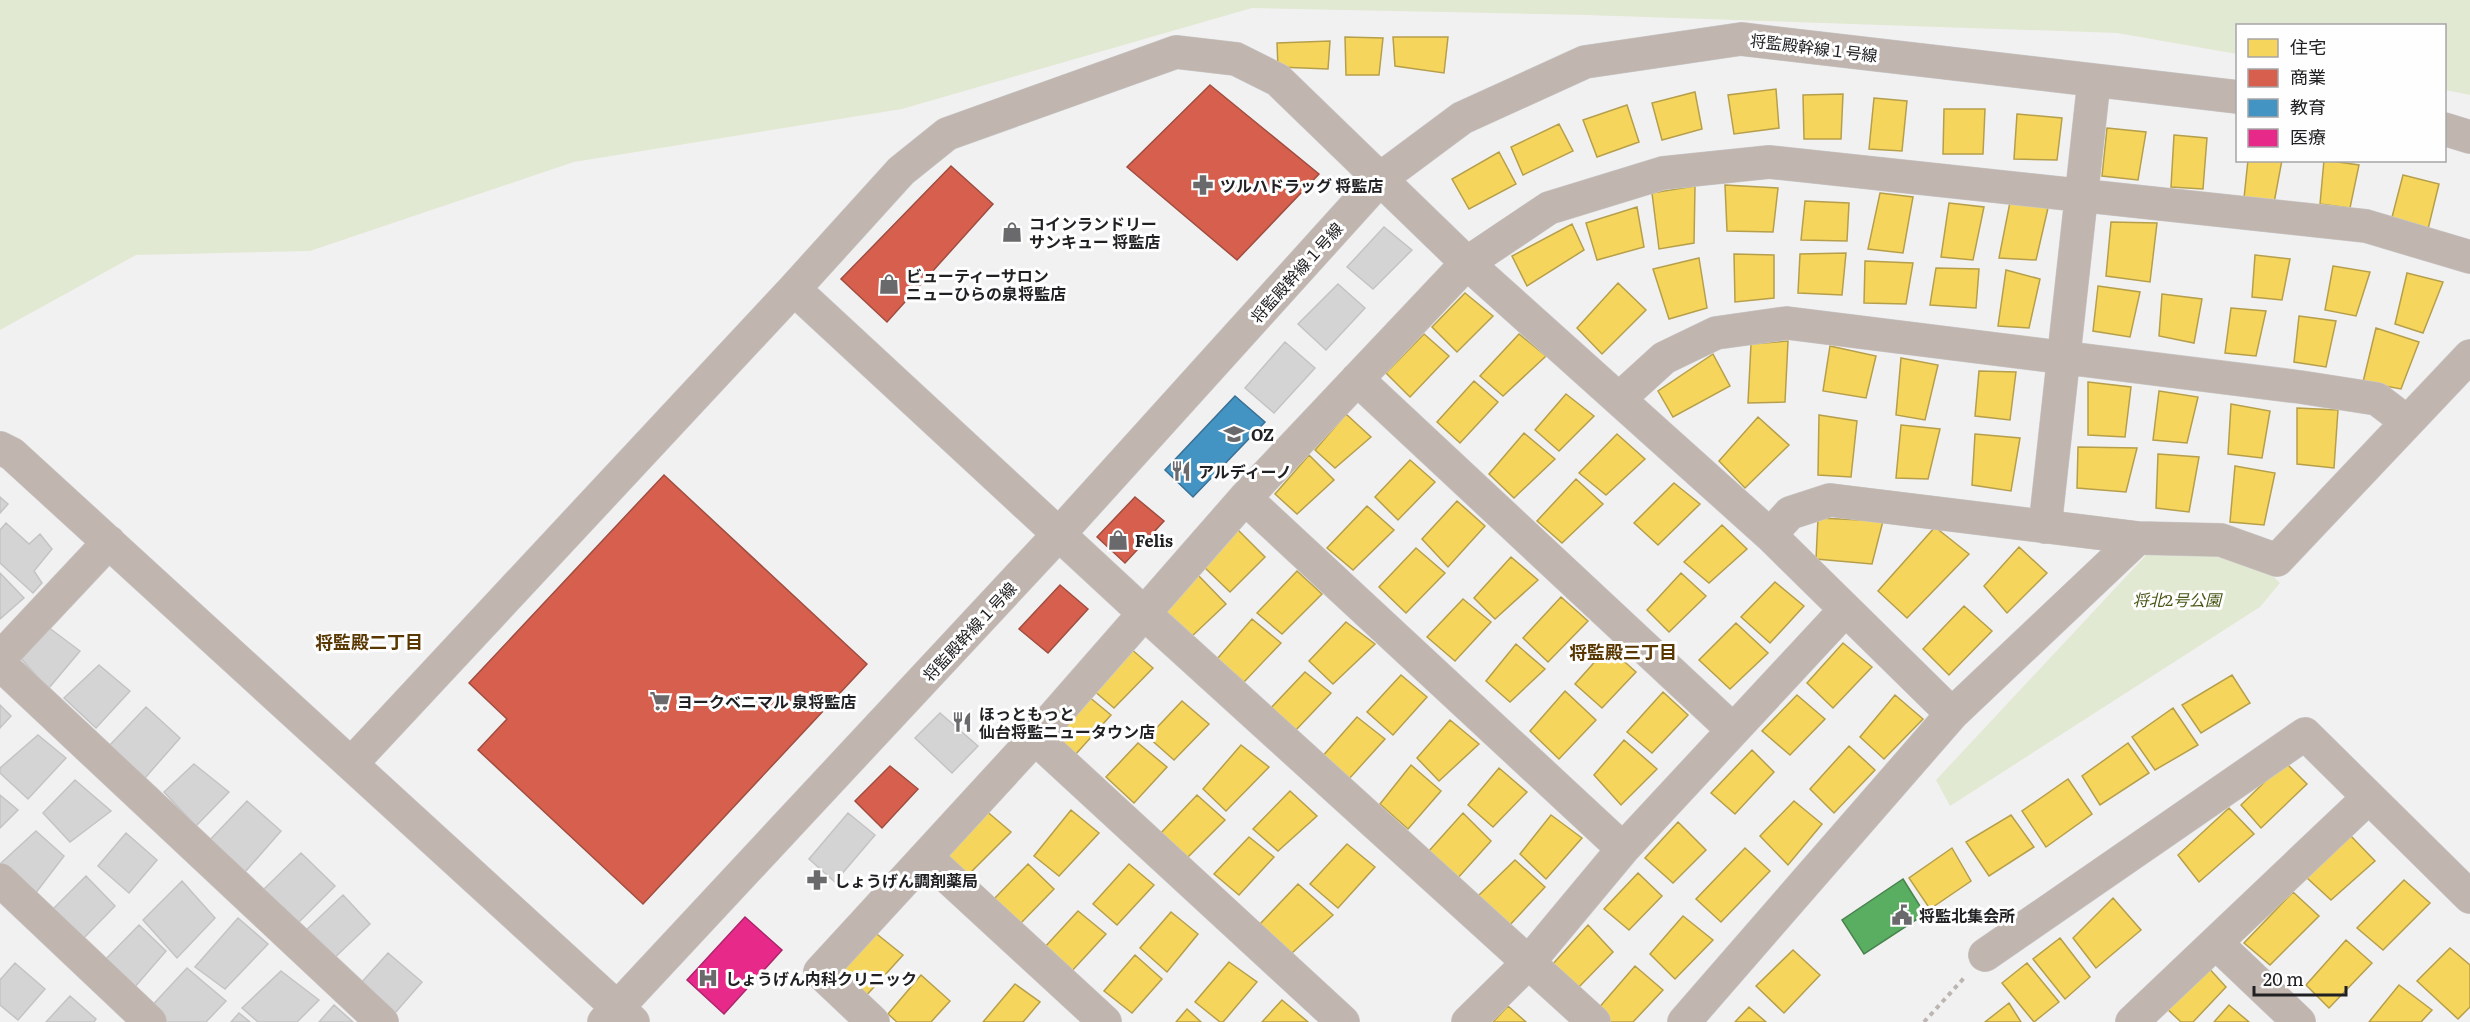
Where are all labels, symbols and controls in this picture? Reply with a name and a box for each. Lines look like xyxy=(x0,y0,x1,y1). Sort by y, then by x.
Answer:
legend xyxy=(2236,24,2446,162)
street label: 将監殿幹線１号線 xyxy=(1749,27,1879,67)
text: 住宅 xyxy=(2290,33,2326,60)
text: 商業 xyxy=(2290,63,2326,90)
text: 教育 xyxy=(2290,93,2326,120)
text: 医療 xyxy=(2290,123,2326,150)
pharmacy icon: ツルハドラッグ 将監店 xyxy=(1191,173,1215,197)
place label: ツルハドラッグ 将監店 xyxy=(1220,173,1383,197)
place label: コインランドリー サンキュー 将監店 xyxy=(1029,211,1160,253)
street label: 将監殿幹線１号線 xyxy=(1244,216,1348,328)
shop icon: コインランドリー サンキュー 将監店 xyxy=(1000,220,1024,244)
place label: ビューティーサロン ニューひらの泉将監店 xyxy=(906,263,1066,305)
shop icon: ビューティーサロン ニューひらの泉将監店 xyxy=(877,272,901,296)
school or university icon: OZ xyxy=(1222,422,1246,446)
place label: OZ xyxy=(1251,422,1274,446)
restaurant icon: アルディーノ xyxy=(1169,459,1193,483)
place label: アルディーノ xyxy=(1198,459,1292,483)
shop icon: Felis xyxy=(1106,528,1130,552)
place label: Felis xyxy=(1135,528,1173,552)
street label: 将監殿幹線１号線 xyxy=(917,576,1021,686)
park label: 将北2号公園 xyxy=(2133,587,2223,611)
district label: 将監殿二丁目 xyxy=(315,628,423,655)
district label: 将監殿三丁目 xyxy=(1569,638,1677,665)
supermarket icon: ヨークベニマル 泉将監店 xyxy=(648,689,672,713)
place label: ヨークベニマル 泉将監店 xyxy=(677,689,856,713)
place label: ほっともっと 仙台将監ニュータウン店 xyxy=(978,701,1155,743)
restaurant icon: ほっともっと 仙台将監ニュータウン店 xyxy=(950,710,974,734)
pharmacy icon: しょうげん調剤薬局 xyxy=(805,868,829,892)
place label: しょうげん調剤薬局 xyxy=(834,868,978,892)
public building icon: 将監北集会所 xyxy=(1890,903,1914,927)
place label: 将監北集会所 xyxy=(1919,903,2015,927)
scale bar xyxy=(2254,959,2346,997)
text: 20 m xyxy=(2263,965,2304,992)
hospital icon: しょうげん内科クリニック xyxy=(696,966,720,990)
place label: しょうげん内科クリニック xyxy=(725,966,917,990)

